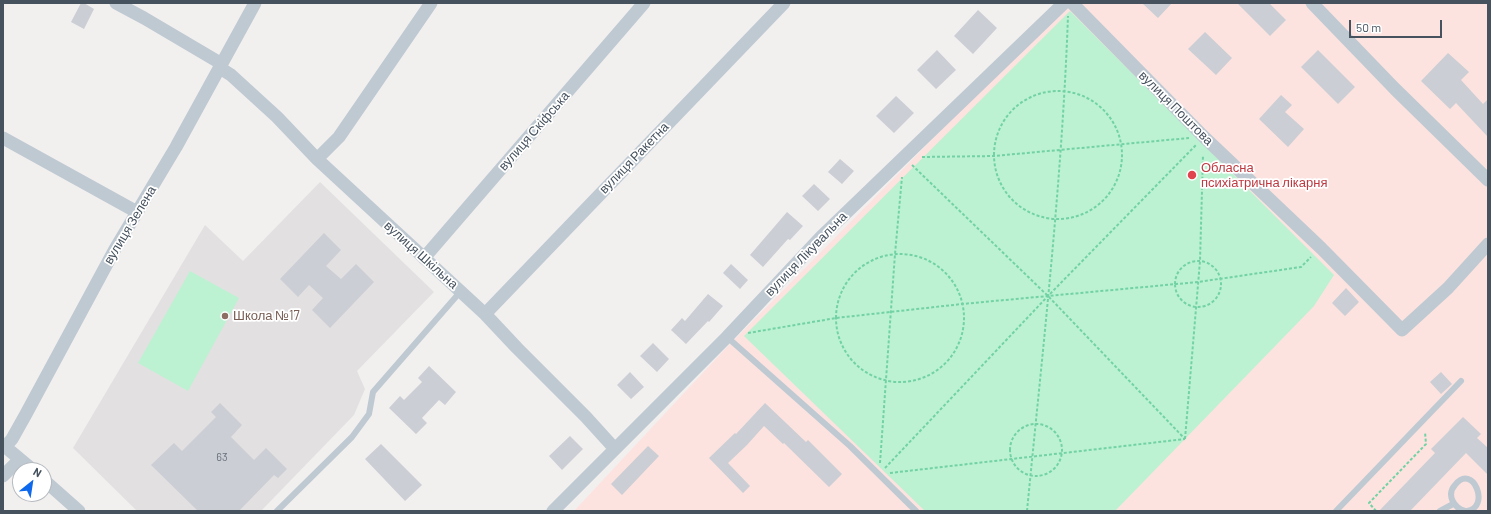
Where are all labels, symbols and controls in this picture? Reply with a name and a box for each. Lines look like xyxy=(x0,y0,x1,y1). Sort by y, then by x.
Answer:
scale bar xyxy=(1351,12,1444,38)
text: 50 m xyxy=(1356,20,1381,34)
street label: вулиця Поштова xyxy=(1136,68,1216,148)
street label: вулиця Скіфська xyxy=(495,88,573,174)
street label: вулиця Ракетна xyxy=(596,119,672,197)
place label: Обласна психіатрична лікарня xyxy=(1201,160,1327,191)
marker: Обласна психіатрична лікарня xyxy=(1186,169,1198,181)
street label: вулиця Зелена xyxy=(100,183,160,267)
street label: вулиця Лікувальна xyxy=(762,209,850,299)
street label: вулиця Шкільна xyxy=(381,218,461,292)
place label: Школа №17 xyxy=(233,308,300,324)
marker: Школа №17 xyxy=(220,311,230,321)
house number: 63 xyxy=(216,450,228,464)
north arrow xyxy=(12,462,52,502)
text: N xyxy=(31,465,44,479)

